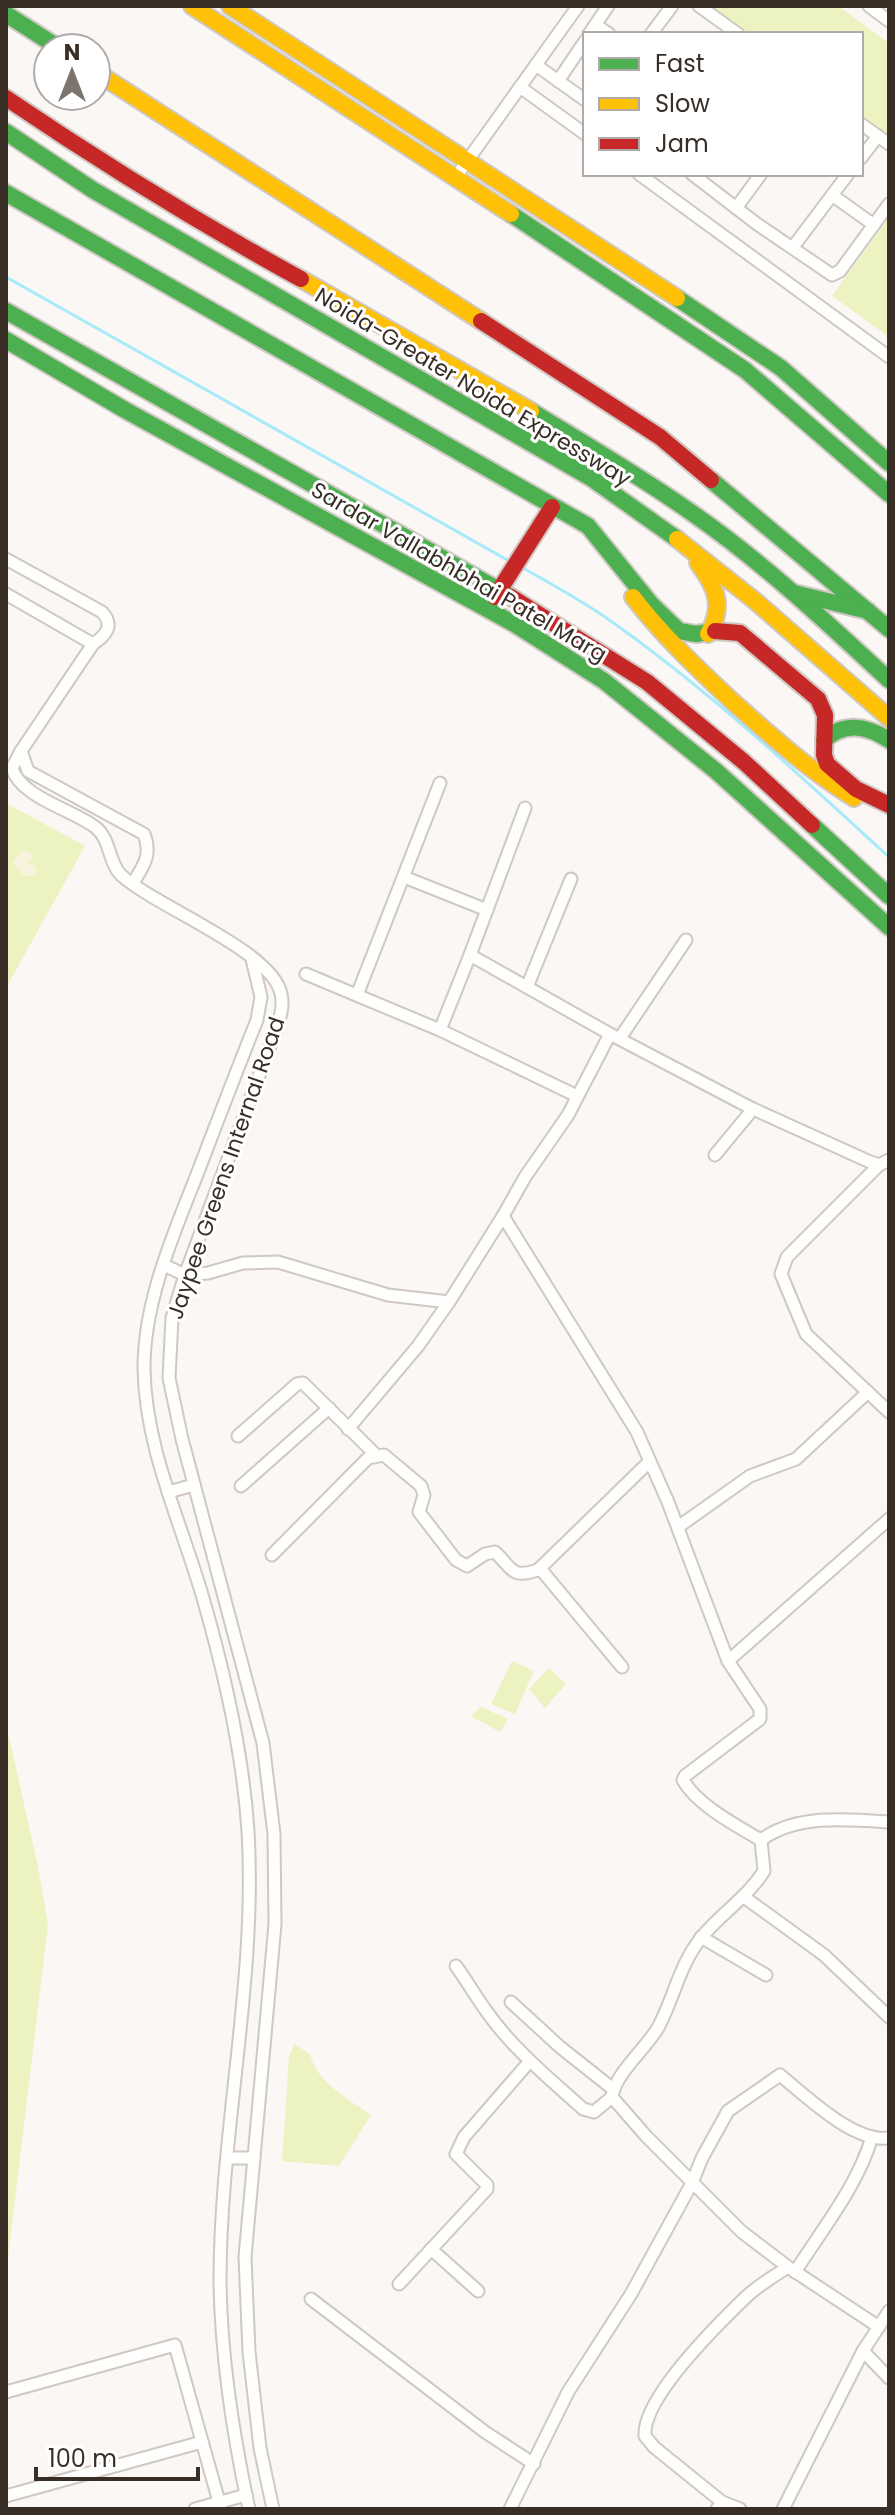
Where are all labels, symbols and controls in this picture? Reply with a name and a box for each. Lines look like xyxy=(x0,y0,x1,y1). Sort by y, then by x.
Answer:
north arrow xyxy=(32,32,112,112)
legend xyxy=(583,32,863,176)
text: N xyxy=(64,37,80,68)
text: Fast xyxy=(655,47,705,80)
text: Slow xyxy=(655,87,710,120)
text: Jam xyxy=(655,127,709,160)
street label: Noida-Greater Noida Expressway xyxy=(309,280,637,494)
street label: Sardar Vallabhbhai Patel Marg xyxy=(305,474,613,670)
street label: Jaypee Greens Internal Road xyxy=(160,1013,292,1323)
scale bar xyxy=(36,2431,198,2481)
text: 100 m xyxy=(48,2442,117,2475)

